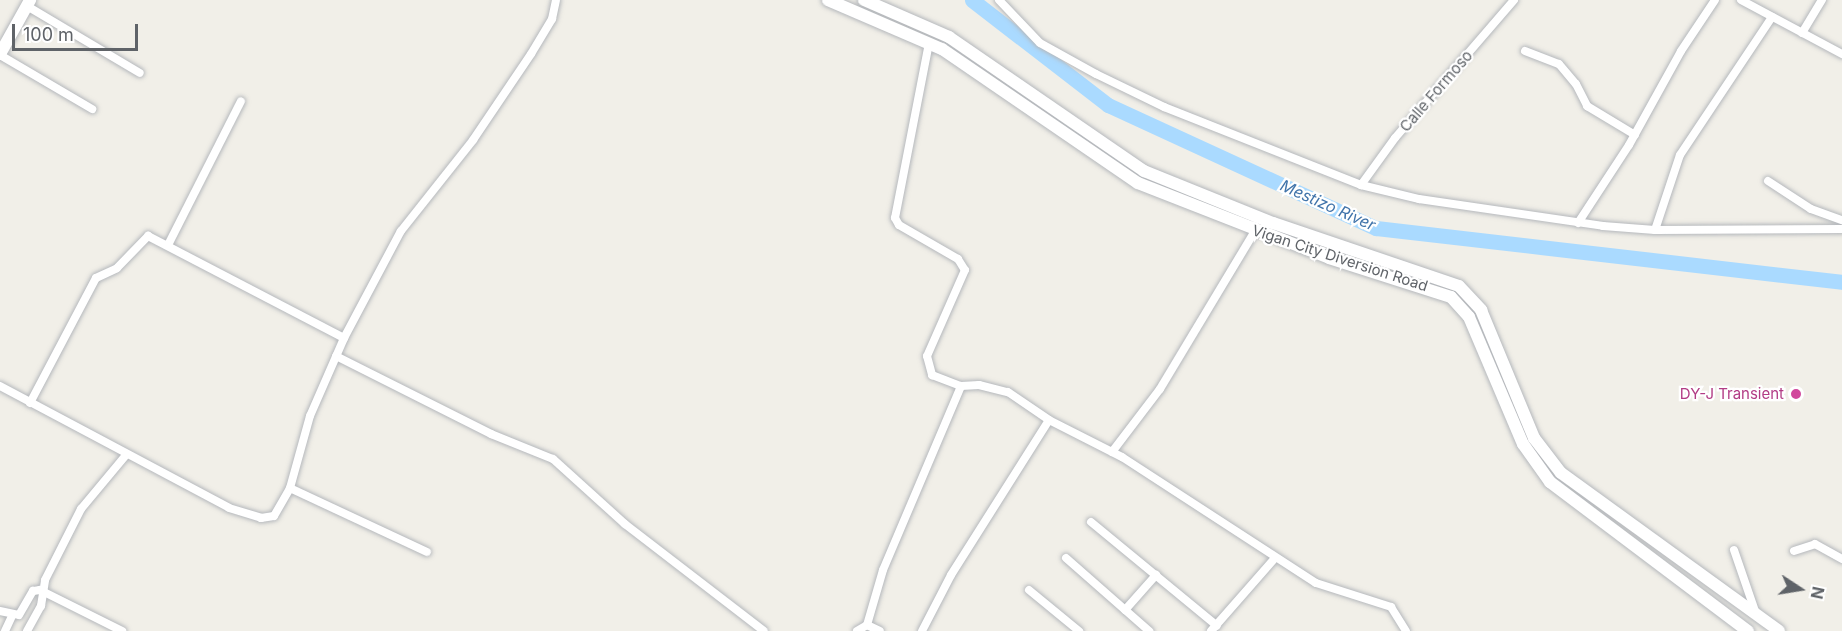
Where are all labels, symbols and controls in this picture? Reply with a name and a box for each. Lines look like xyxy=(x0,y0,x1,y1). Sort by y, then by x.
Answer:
scale bar xyxy=(15,12,141,50)
text: 100 m xyxy=(23,24,74,45)
street label: Calle Formoso xyxy=(1396,47,1476,135)
water label: Mestizo River xyxy=(1277,175,1379,235)
street label: Vigan City Diversion Road xyxy=(1250,221,1430,295)
place label: DY-J Transient xyxy=(1680,385,1784,403)
marker: DY-J Transient xyxy=(1789,387,1803,401)
north arrow xyxy=(1770,559,1830,619)
text: N xyxy=(1807,585,1829,601)

